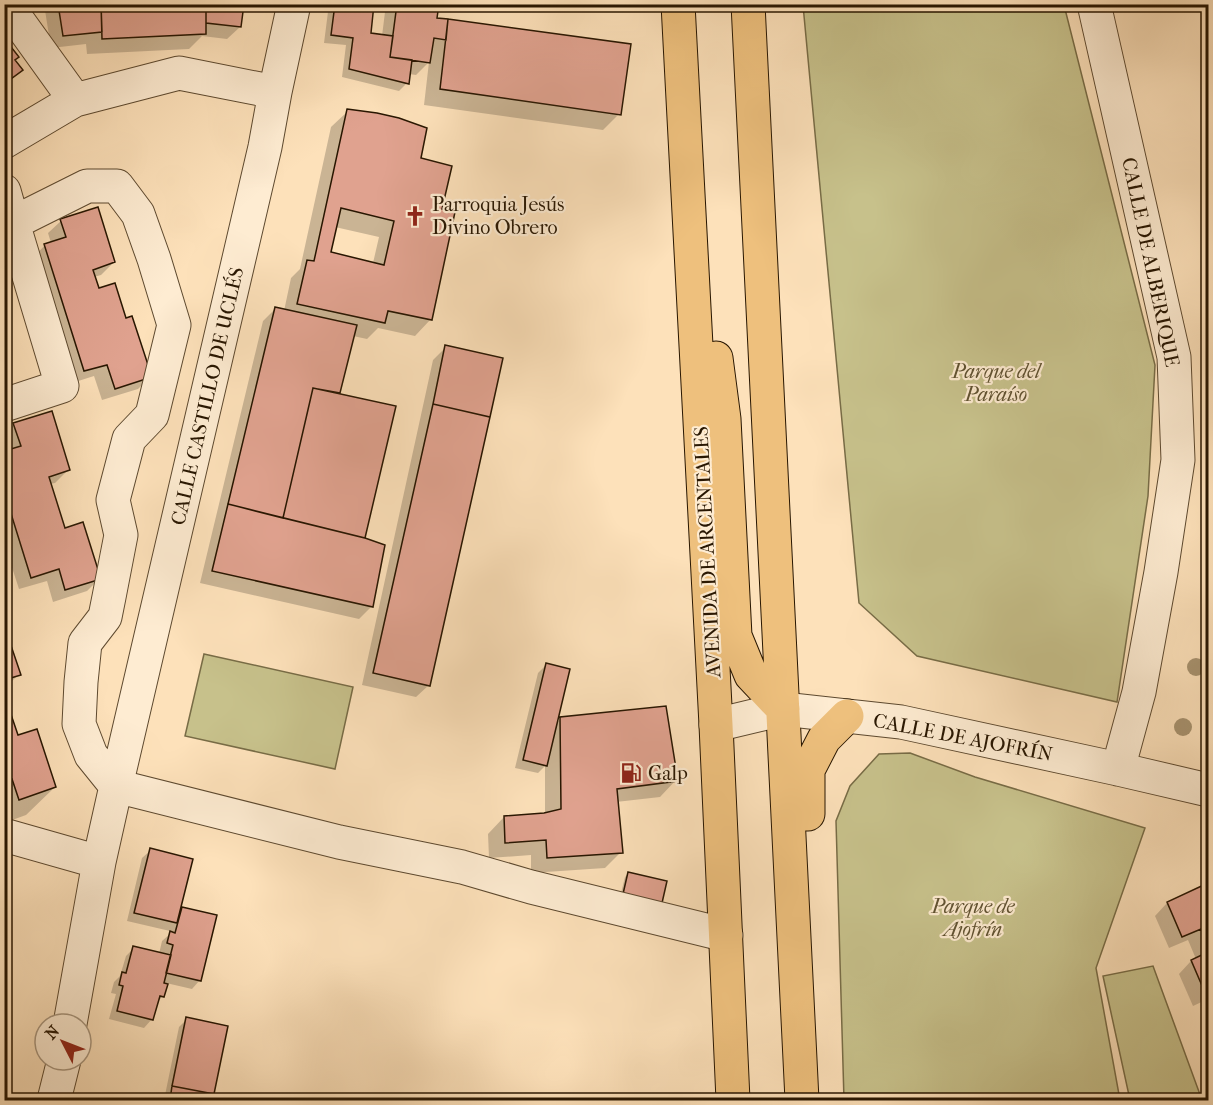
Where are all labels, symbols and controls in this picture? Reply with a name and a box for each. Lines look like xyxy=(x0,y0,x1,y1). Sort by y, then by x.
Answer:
street label: CALLE DE ALBERIQUE xyxy=(1117,155,1184,369)
place label: Parroquia Jesús Divino Obrero xyxy=(432,193,564,239)
church icon: Parroquia Jesús Divino Obrero xyxy=(403,204,427,228)
street label: CALLE CASTILLO DE UCLÉS xyxy=(166,265,248,527)
park label: Parque del Paraíso xyxy=(951,360,1042,406)
street label: AVENIDA DE ARCENTALES xyxy=(689,426,726,679)
street label: CALLE DE AJOFRÍN xyxy=(871,708,1055,766)
fuel station icon: Galp xyxy=(619,761,643,785)
place label: Galp xyxy=(648,762,688,785)
park label: Parque de Ajofrín xyxy=(930,895,1016,941)
north arrow xyxy=(33,1012,93,1072)
text: N xyxy=(41,1021,64,1043)

